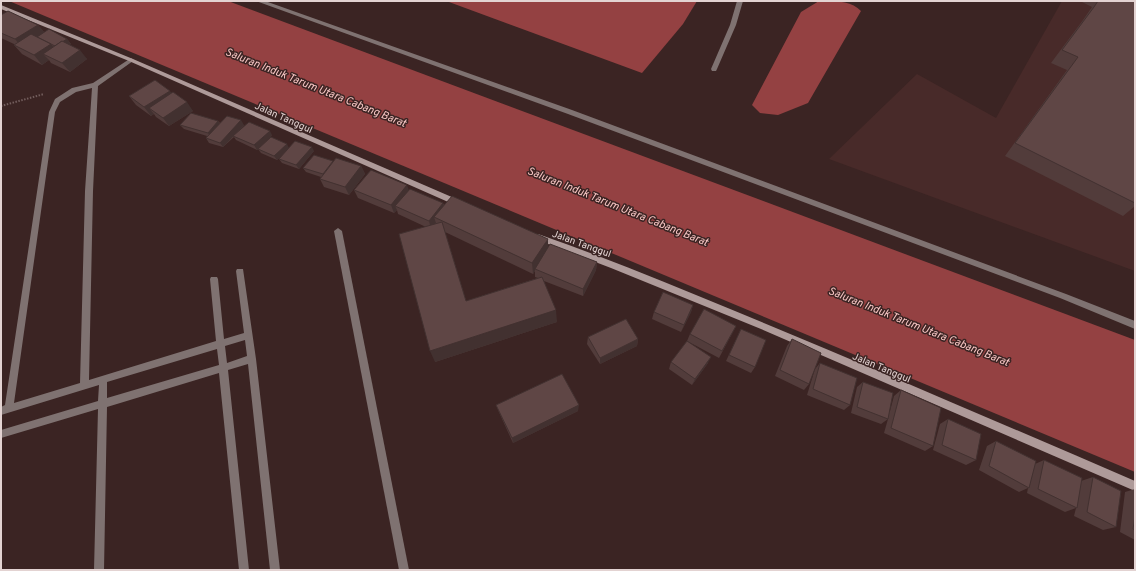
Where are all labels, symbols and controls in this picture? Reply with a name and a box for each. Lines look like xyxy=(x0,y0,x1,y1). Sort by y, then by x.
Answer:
water label: Saluran Induk Tarum Utara Cabang Barat xyxy=(223,45,409,131)
street label: Jalan Tanggul xyxy=(252,100,314,137)
water label: Saluran Induk Tarum Utara Cabang Barat xyxy=(525,164,711,250)
street label: Jalan Tanggul xyxy=(550,228,613,261)
water label: Saluran Induk Tarum Utara Cabang Barat xyxy=(826,284,1012,370)
street label: Jalan Tanggul xyxy=(850,350,913,387)

